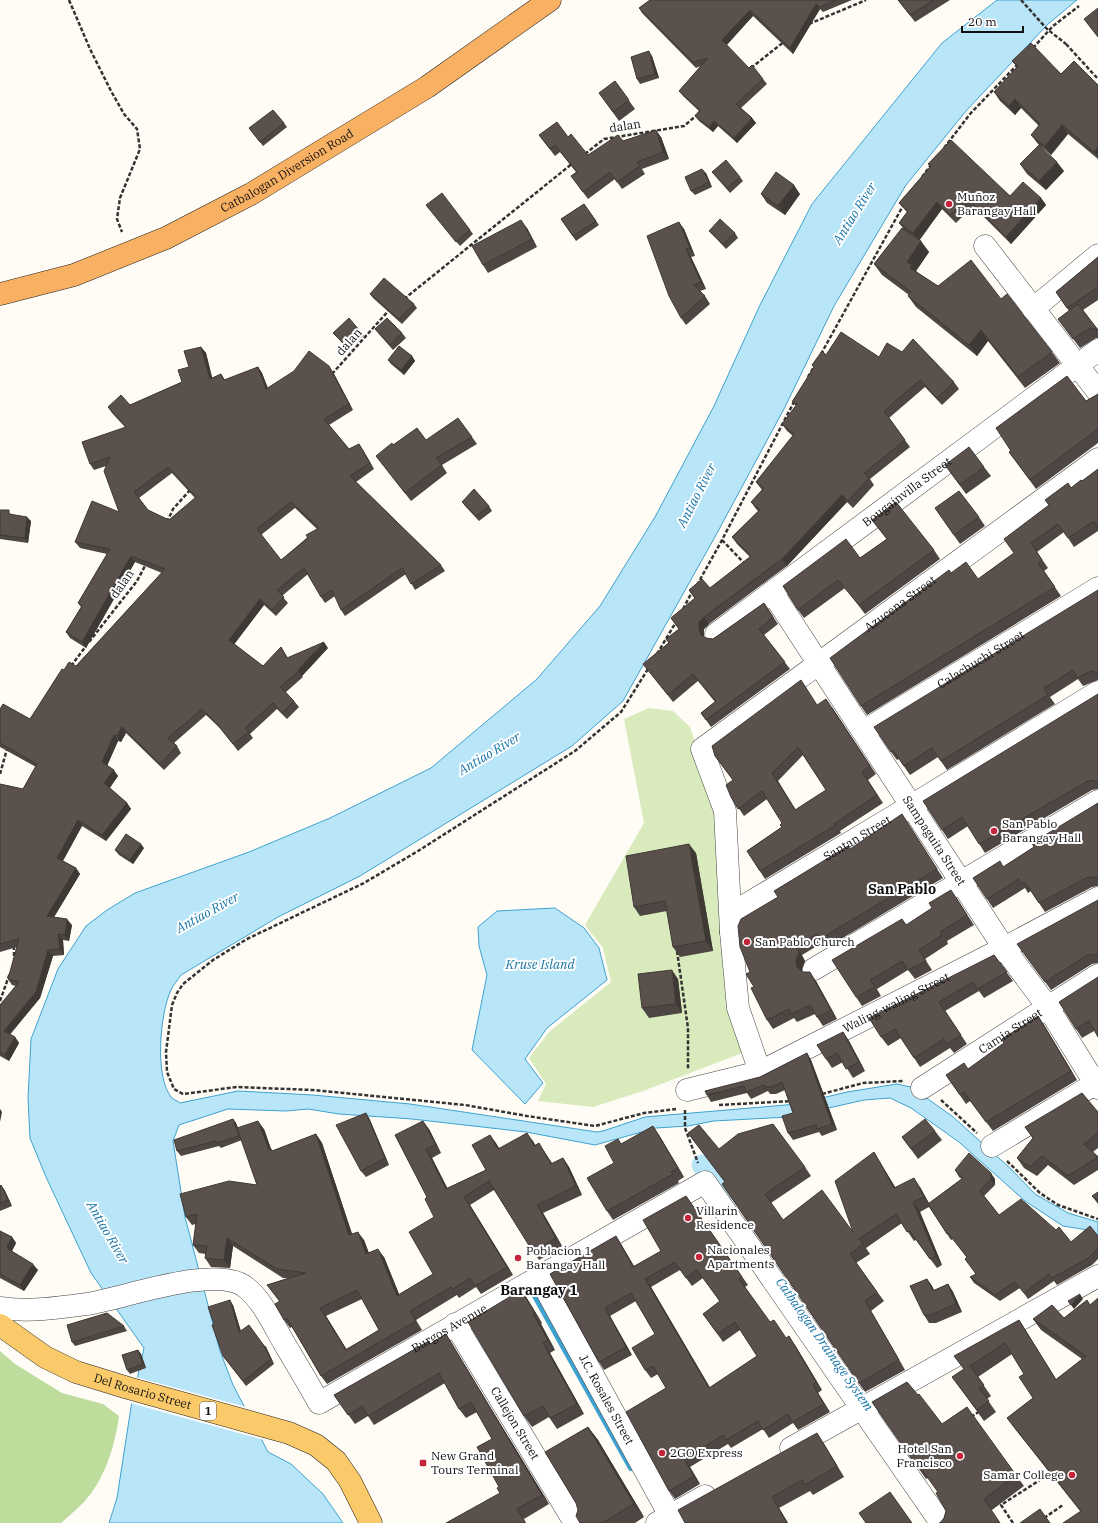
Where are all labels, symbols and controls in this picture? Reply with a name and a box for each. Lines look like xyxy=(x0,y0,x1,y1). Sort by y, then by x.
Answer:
scale bar xyxy=(962,8,1023,34)
text: 20 m xyxy=(968,14,997,29)
street label: dalan xyxy=(608,116,642,135)
street label: Catbalogan Diversion Road xyxy=(218,125,356,216)
water label: Antiao River xyxy=(828,179,880,248)
place label: Muñoz Barangay Hall xyxy=(957,189,1037,218)
marker: Muñoz Barangay Hall xyxy=(944,199,954,209)
street label: dalan xyxy=(332,325,365,358)
street label: Bougainvilla Street xyxy=(859,454,954,530)
water label: Antiao River xyxy=(673,460,720,531)
street label: dalan xyxy=(106,566,137,601)
street label: Azucena Street xyxy=(861,572,939,635)
street label: Calachuchi Street xyxy=(934,627,1027,692)
water label: Antiao River xyxy=(454,728,524,779)
street label: Sampaguita Street xyxy=(900,793,969,888)
street label: Santan Street xyxy=(820,812,894,864)
place label: San Pablo Barangay Hall xyxy=(1002,816,1082,845)
marker: San Pablo Barangay Hall xyxy=(989,826,999,836)
district label: San Pablo xyxy=(868,880,936,898)
water label: Antiao River xyxy=(172,888,242,937)
place label: San Pablo Church xyxy=(755,934,855,949)
marker: San Pablo Church xyxy=(742,937,752,947)
water label: Kruse Island xyxy=(505,956,575,973)
street label: Waling-waling Street xyxy=(840,969,952,1036)
street label: Camia Street xyxy=(975,1005,1045,1057)
water label: Antiao River xyxy=(82,1197,133,1267)
place label: Villarin Residence xyxy=(696,1203,754,1232)
marker: Villarin Residence xyxy=(683,1213,693,1223)
place label: Nacionales Apartments xyxy=(707,1242,775,1271)
place label: Poblacion 1 Barangay Hall xyxy=(526,1243,606,1272)
marker: Nacionales Apartments xyxy=(694,1252,704,1262)
marker: Poblacion 1 Barangay Hall xyxy=(513,1253,523,1263)
water label: Catbalogan Drainage System xyxy=(772,1274,877,1414)
district label: Barangay 1 xyxy=(500,1281,578,1299)
street label: Burgos Avenue xyxy=(409,1300,490,1356)
street label: J.C. Rosales Street xyxy=(576,1352,638,1447)
street label: Del Rosario Street xyxy=(92,1370,193,1412)
street label: Callejon Street xyxy=(488,1384,543,1462)
road number: 1 xyxy=(200,1402,216,1420)
place label: Hotel San Francisco xyxy=(897,1441,952,1470)
place label: 2GO Express xyxy=(670,1445,743,1460)
place label: New Grand Tours Terminal xyxy=(431,1448,519,1477)
marker: 2GO Express xyxy=(657,1448,667,1458)
marker: Hotel San Francisco xyxy=(955,1451,965,1461)
marker: New Grand Tours Terminal xyxy=(418,1458,428,1468)
place label: Samar College xyxy=(983,1467,1064,1482)
marker: Samar College xyxy=(1067,1470,1077,1480)

